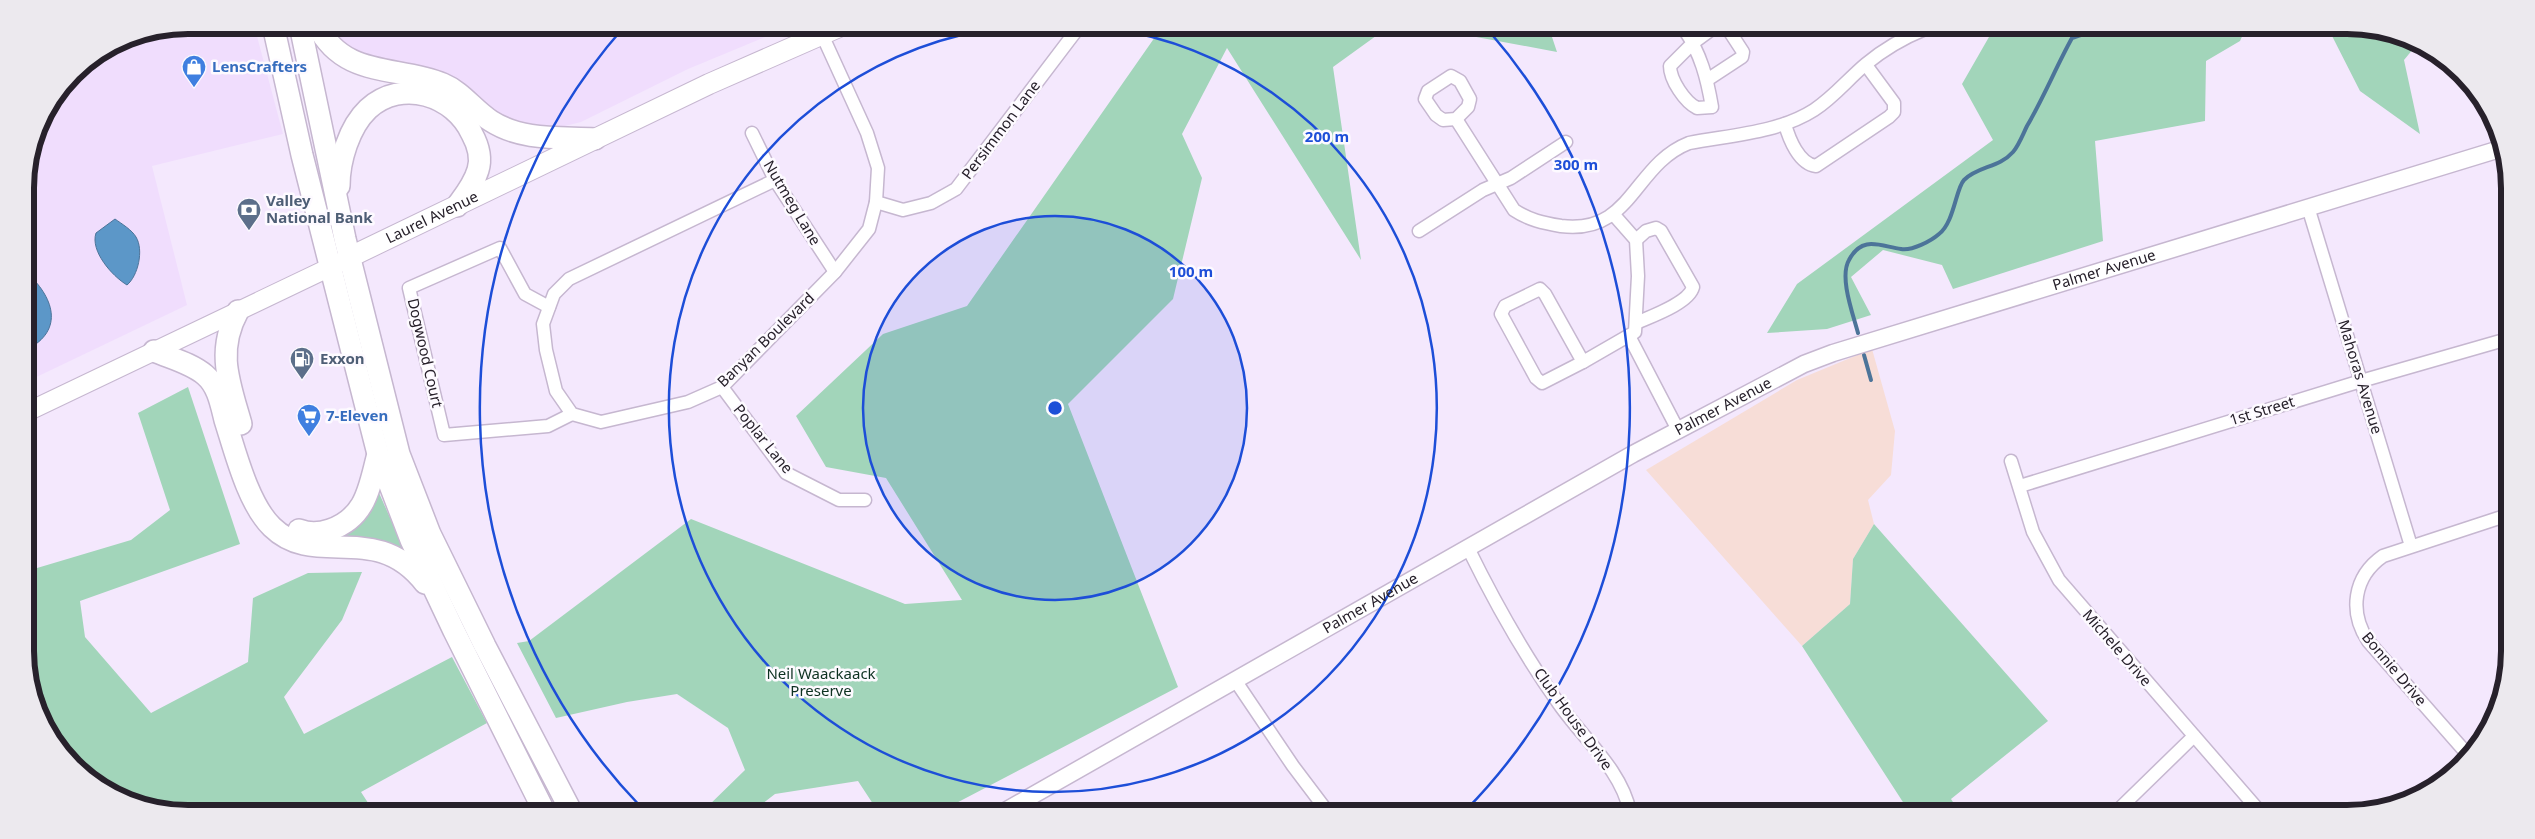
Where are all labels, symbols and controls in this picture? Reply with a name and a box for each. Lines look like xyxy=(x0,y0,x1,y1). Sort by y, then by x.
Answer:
shop icon: LensCrafters xyxy=(181,54,207,88)
place label: LensCrafters xyxy=(212,56,307,76)
street label: Persimmon Lane xyxy=(956,76,1044,183)
text: 200 m xyxy=(1305,126,1349,146)
text: 300 m xyxy=(1554,154,1598,174)
street label: Nutmeg Lane xyxy=(760,156,826,249)
street label: Laurel Avenue xyxy=(382,186,481,247)
place label: Valley National Bank xyxy=(266,190,373,227)
bank icon: Valley National Bank xyxy=(236,197,262,231)
street label: Palmer Avenue xyxy=(2050,244,2158,294)
text: 100 m xyxy=(1169,261,1213,281)
street label: Banyan Boulevard xyxy=(712,288,818,391)
street label: Dogwood Court xyxy=(404,296,448,410)
street label: Mahoras Avenue xyxy=(2334,317,2388,436)
fuel station icon: Exxon xyxy=(289,346,315,380)
place label: Exxon xyxy=(320,348,365,368)
street label: Palmer Avenue xyxy=(1671,372,1775,439)
street label: 1st Street xyxy=(2227,391,2297,429)
centre of rings xyxy=(1046,399,1064,417)
street label: Poplar Lane xyxy=(730,400,798,477)
supermarket icon: 7-Eleven xyxy=(296,403,322,437)
place label: 7-Eleven xyxy=(326,405,388,425)
street label: Palmer Avenue xyxy=(1319,567,1421,638)
street label: Michele Drive xyxy=(2079,605,2157,690)
street label: Bonnie Drive xyxy=(2358,627,2432,710)
park label: Neil Waackaack Preserve xyxy=(766,663,876,700)
street label: Club House Drive xyxy=(1530,663,1618,774)

